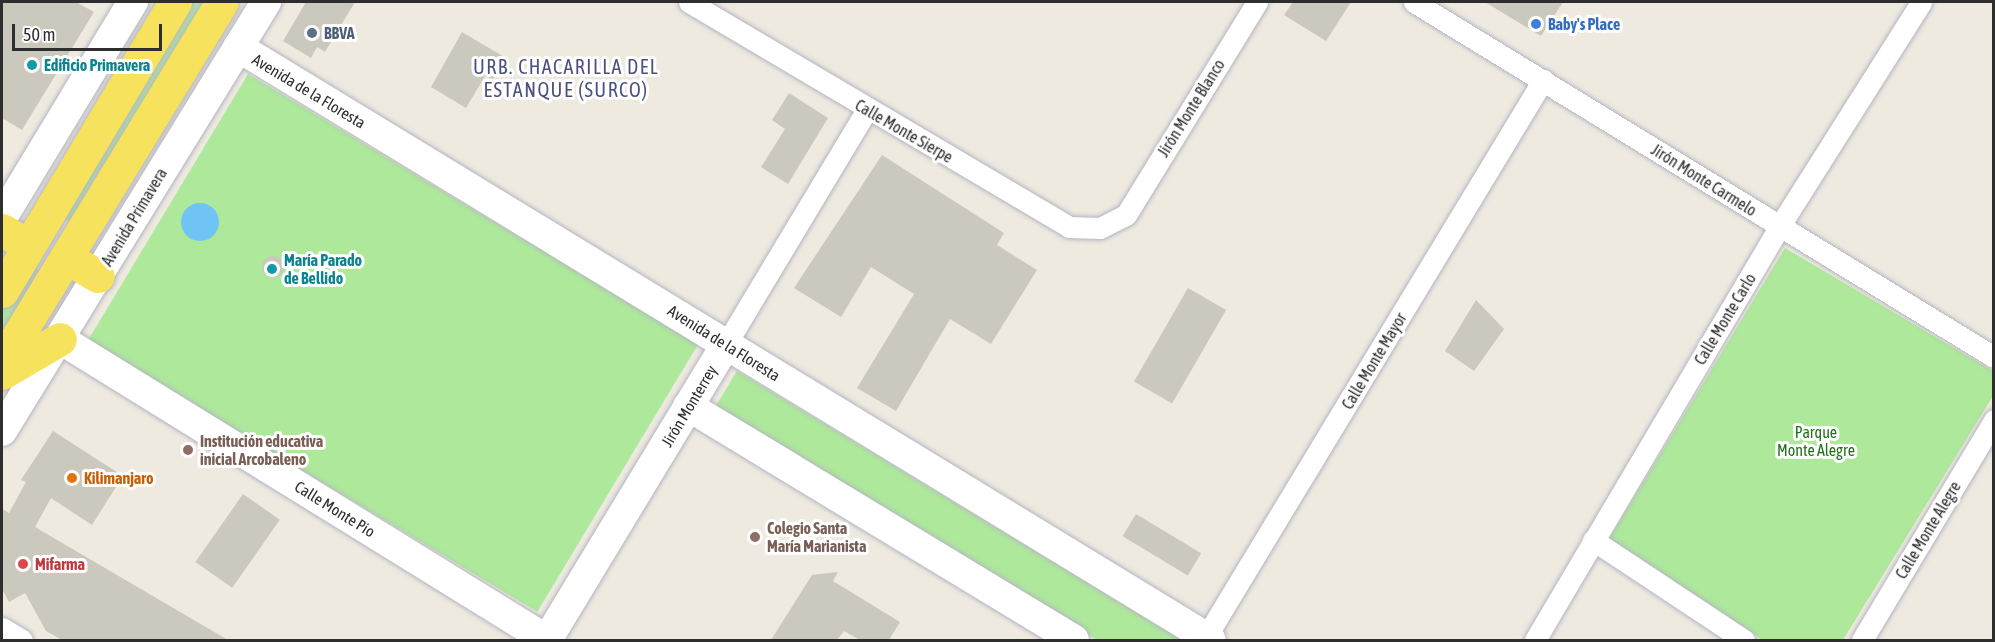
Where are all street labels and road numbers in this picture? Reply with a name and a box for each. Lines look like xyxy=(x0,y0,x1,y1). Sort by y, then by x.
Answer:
street label: Avenida de la Floresta xyxy=(249,50,369,132)
street label: Jirón Monte Blanco xyxy=(1153,56,1229,160)
street label: Calle Monte Sierpe xyxy=(852,95,956,167)
street label: Jirón Monte Carmelo xyxy=(1648,140,1760,220)
street label: Avenida Primavera xyxy=(97,165,171,269)
street label: Calle Monte Carlo xyxy=(1690,270,1760,368)
street label: Avenida de la Floresta xyxy=(664,301,784,385)
street label: Calle Monte Mayor xyxy=(1338,309,1410,413)
street label: Jirón Monterrey xyxy=(657,362,721,450)
street label: Calle Monte Pio xyxy=(291,477,379,541)
street label: Calle Monte Alegre xyxy=(1891,478,1965,582)

